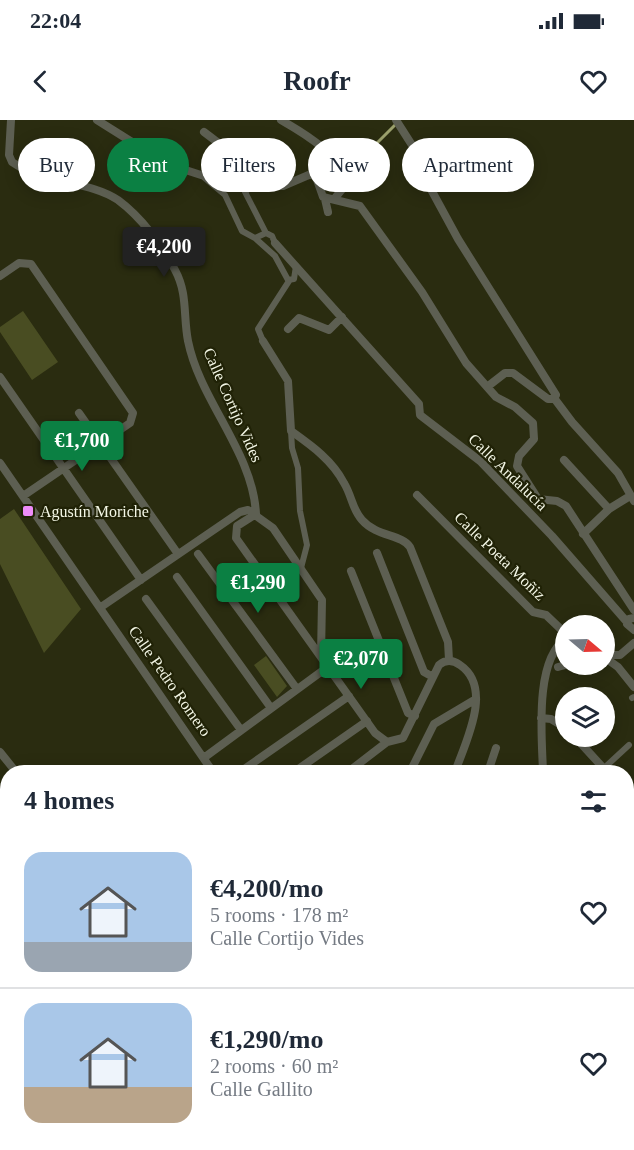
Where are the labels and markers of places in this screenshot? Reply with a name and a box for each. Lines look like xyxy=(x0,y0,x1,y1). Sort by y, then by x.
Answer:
pin: €4,200 xyxy=(115,227,213,278)
pin: €1,700 xyxy=(33,421,131,472)
place label: Agustín Moriche xyxy=(40,503,149,521)
marker: Agustín Moriche xyxy=(21,504,35,518)
pin: €1,290 xyxy=(209,563,307,614)
pin: €2,070 xyxy=(312,639,410,690)

